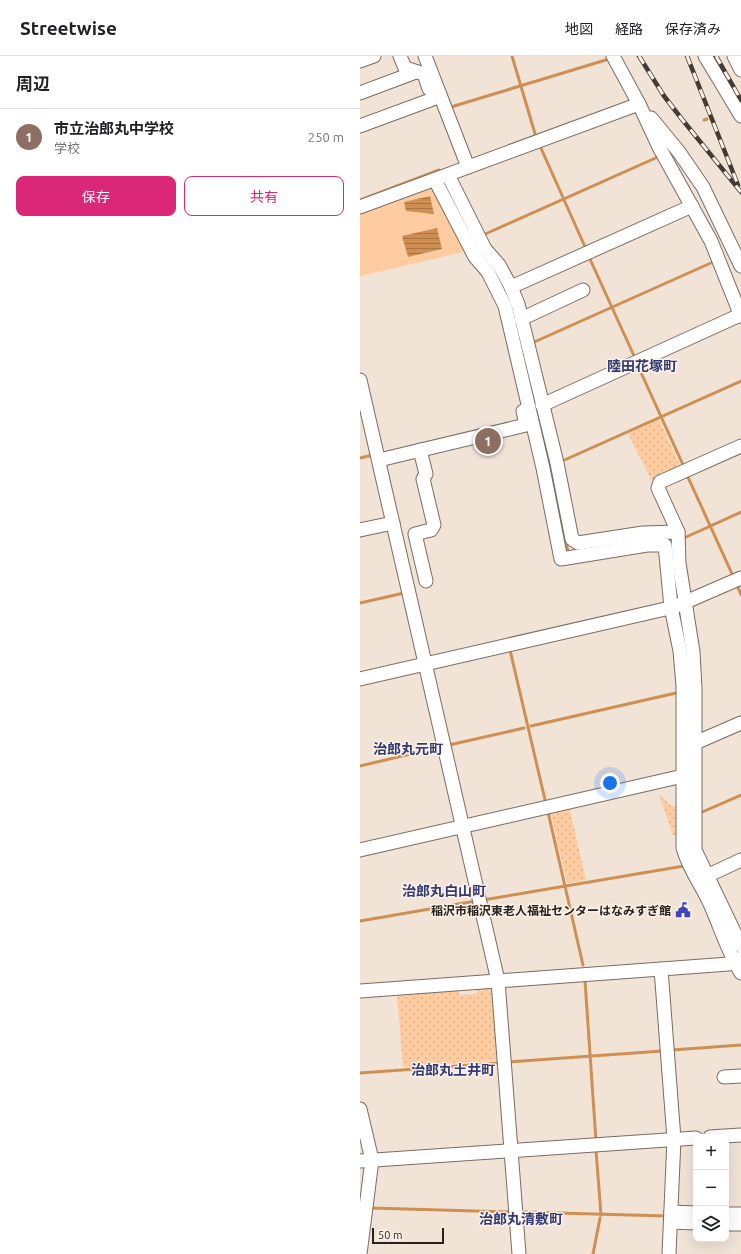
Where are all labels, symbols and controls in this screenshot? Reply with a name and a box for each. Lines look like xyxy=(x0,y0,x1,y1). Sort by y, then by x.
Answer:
text: Streetwise xyxy=(20,17,117,39)
text: 地図 xyxy=(565,21,593,37)
text: 経路 xyxy=(615,21,643,37)
text: 保存済み xyxy=(665,21,721,37)
text: 周辺 xyxy=(16,74,50,93)
text: 市立治郎丸中学校 xyxy=(54,120,174,137)
text: 1 xyxy=(25,130,33,144)
text: 250 m xyxy=(308,130,344,144)
text: 学校 xyxy=(54,141,80,155)
button: 保存 xyxy=(16,176,176,216)
button: 共有 xyxy=(184,176,344,216)
district label: 陸田花塚町 xyxy=(607,358,677,374)
pin: 1 xyxy=(475,426,501,456)
district label: 治郎丸元町 xyxy=(373,741,443,757)
your location xyxy=(600,773,620,793)
district label: 治郎丸白山町 xyxy=(402,883,486,899)
public building icon: 稲沢市稲沢東老人福祉センターはなみすぎ館 xyxy=(674,901,692,919)
place label: 稲沢市稲沢東老人福祉センターはなみすぎ館 xyxy=(431,904,671,917)
district label: 治郎丸土井町 xyxy=(411,1062,495,1078)
map controls xyxy=(693,1134,729,1242)
button: + xyxy=(693,1134,729,1170)
button: − xyxy=(693,1170,729,1206)
button: layers xyxy=(693,1206,729,1242)
district label: 治郎丸清敷町 xyxy=(479,1211,563,1227)
scale bar xyxy=(372,1226,444,1245)
text: 50 m xyxy=(378,1229,402,1241)

